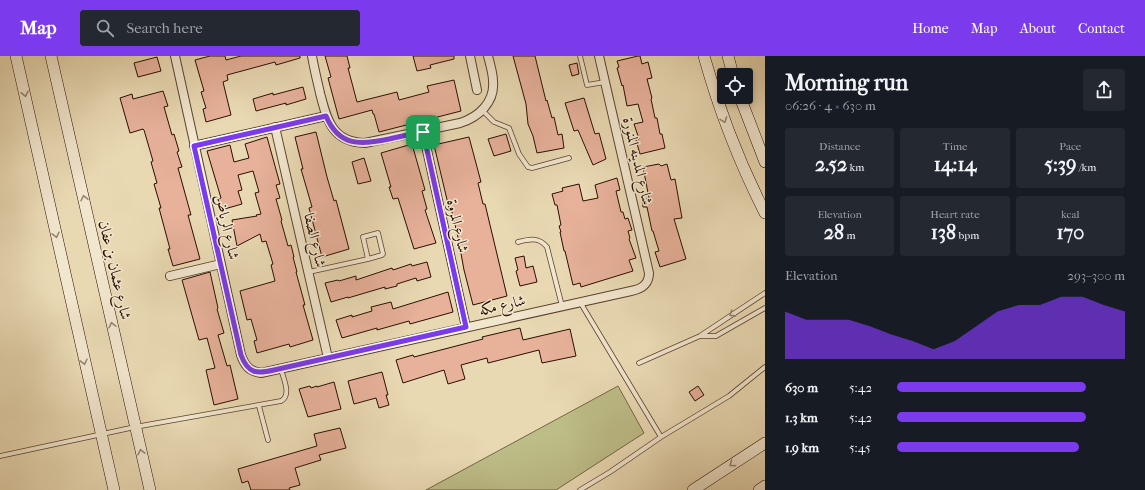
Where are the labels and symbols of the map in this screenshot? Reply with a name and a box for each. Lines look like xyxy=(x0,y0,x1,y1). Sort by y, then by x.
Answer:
one-way arrow xyxy=(20,91,28,97)
pin xyxy=(406,115,440,149)
street label: شارع المدينه المنورة xyxy=(615,115,657,208)
one-way arrow xyxy=(719,116,727,123)
street label: شارع الرياض xyxy=(207,193,243,262)
one-way arrow xyxy=(80,195,88,202)
street label: شارع المروة xyxy=(439,197,473,255)
street label: شارع الصفا xyxy=(296,211,330,270)
street label: شارع عثمان بن عفان xyxy=(91,219,135,322)
one-way arrow xyxy=(52,231,60,238)
street label: شارع مكه xyxy=(477,291,528,323)
one-way arrow xyxy=(730,310,737,317)
one-way arrow xyxy=(109,322,117,328)
one-way arrow xyxy=(80,358,88,365)
one-way arrow xyxy=(138,449,146,455)
one-way arrow xyxy=(729,459,736,467)

